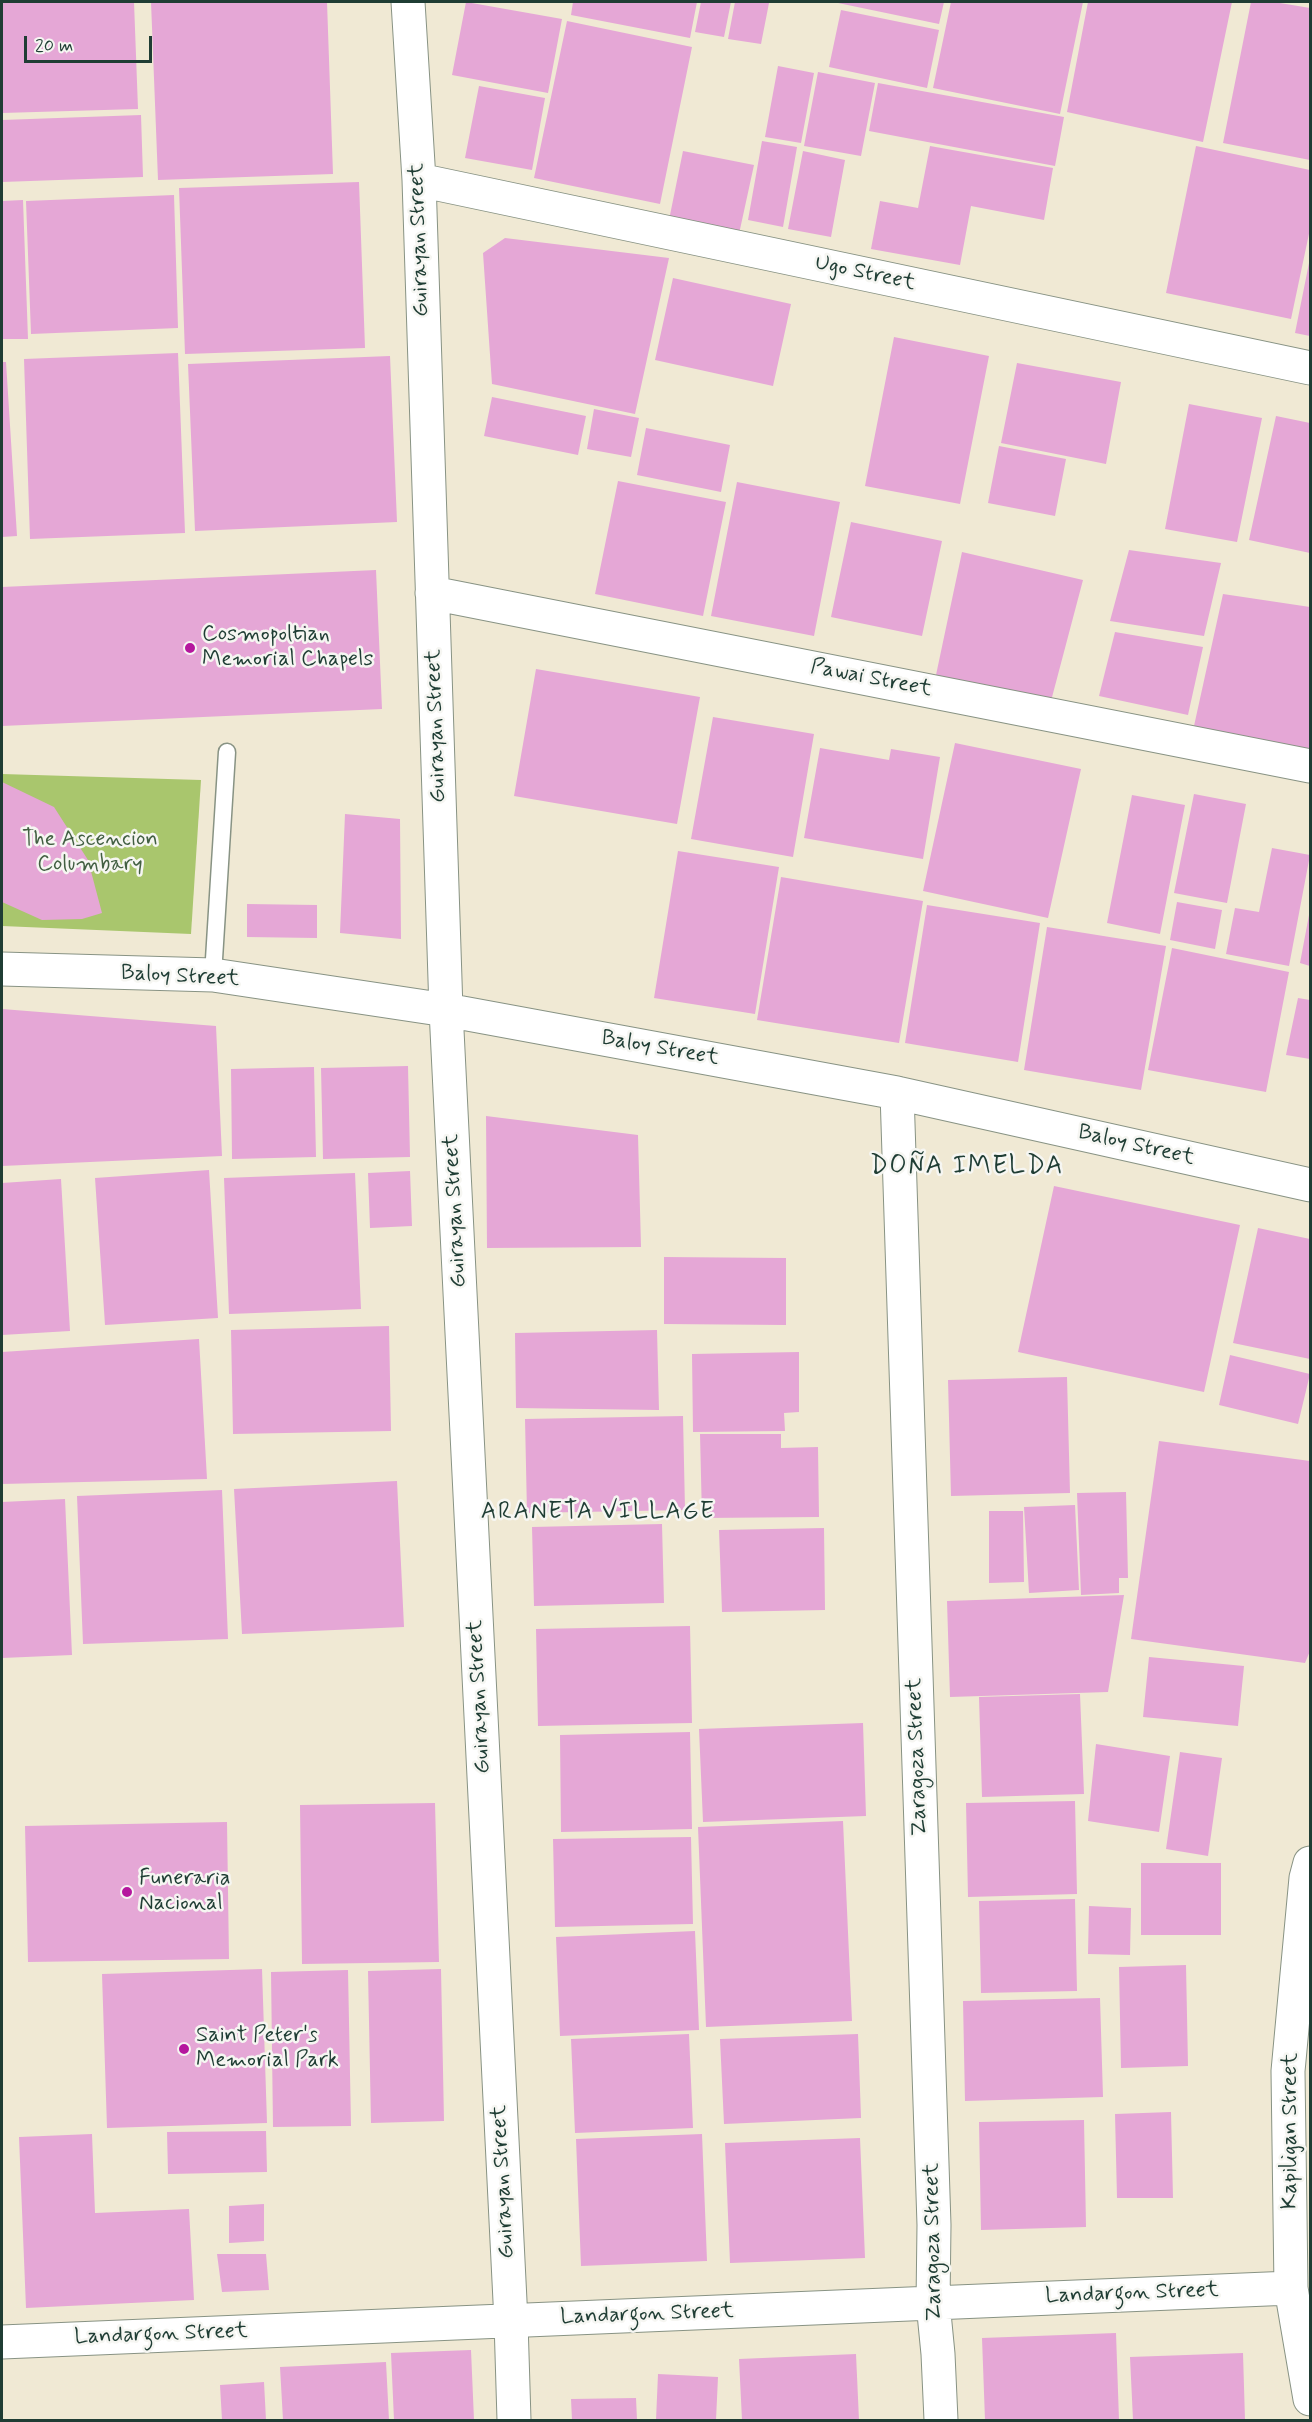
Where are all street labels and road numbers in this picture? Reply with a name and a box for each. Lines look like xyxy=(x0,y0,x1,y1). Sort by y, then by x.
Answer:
street label: Guirayan Street xyxy=(404,163,436,317)
street label: Ugo Street xyxy=(813,251,917,297)
street label: Guirayan Street xyxy=(421,649,453,803)
street label: Pawai Street xyxy=(808,654,934,704)
street label: Baloy Street xyxy=(120,961,240,993)
street label: Baloy Street xyxy=(599,1026,721,1072)
street label: Baloy Street xyxy=(1075,1120,1197,1172)
street label: Guirayan Street xyxy=(439,1133,473,1289)
street label: Guirayan Street xyxy=(463,1619,497,1775)
street label: Zaragoza Street xyxy=(902,1678,934,1836)
street label: Kapiligan Street xyxy=(1278,2053,1304,2209)
street label: Guirayan Street xyxy=(487,2104,521,2260)
street label: Zaragoza Street xyxy=(919,2163,949,2321)
street label: Landargon Street xyxy=(1045,2278,1219,2310)
street label: Landargon Street xyxy=(560,2299,734,2331)
street label: Landargon Street xyxy=(74,2319,248,2351)

